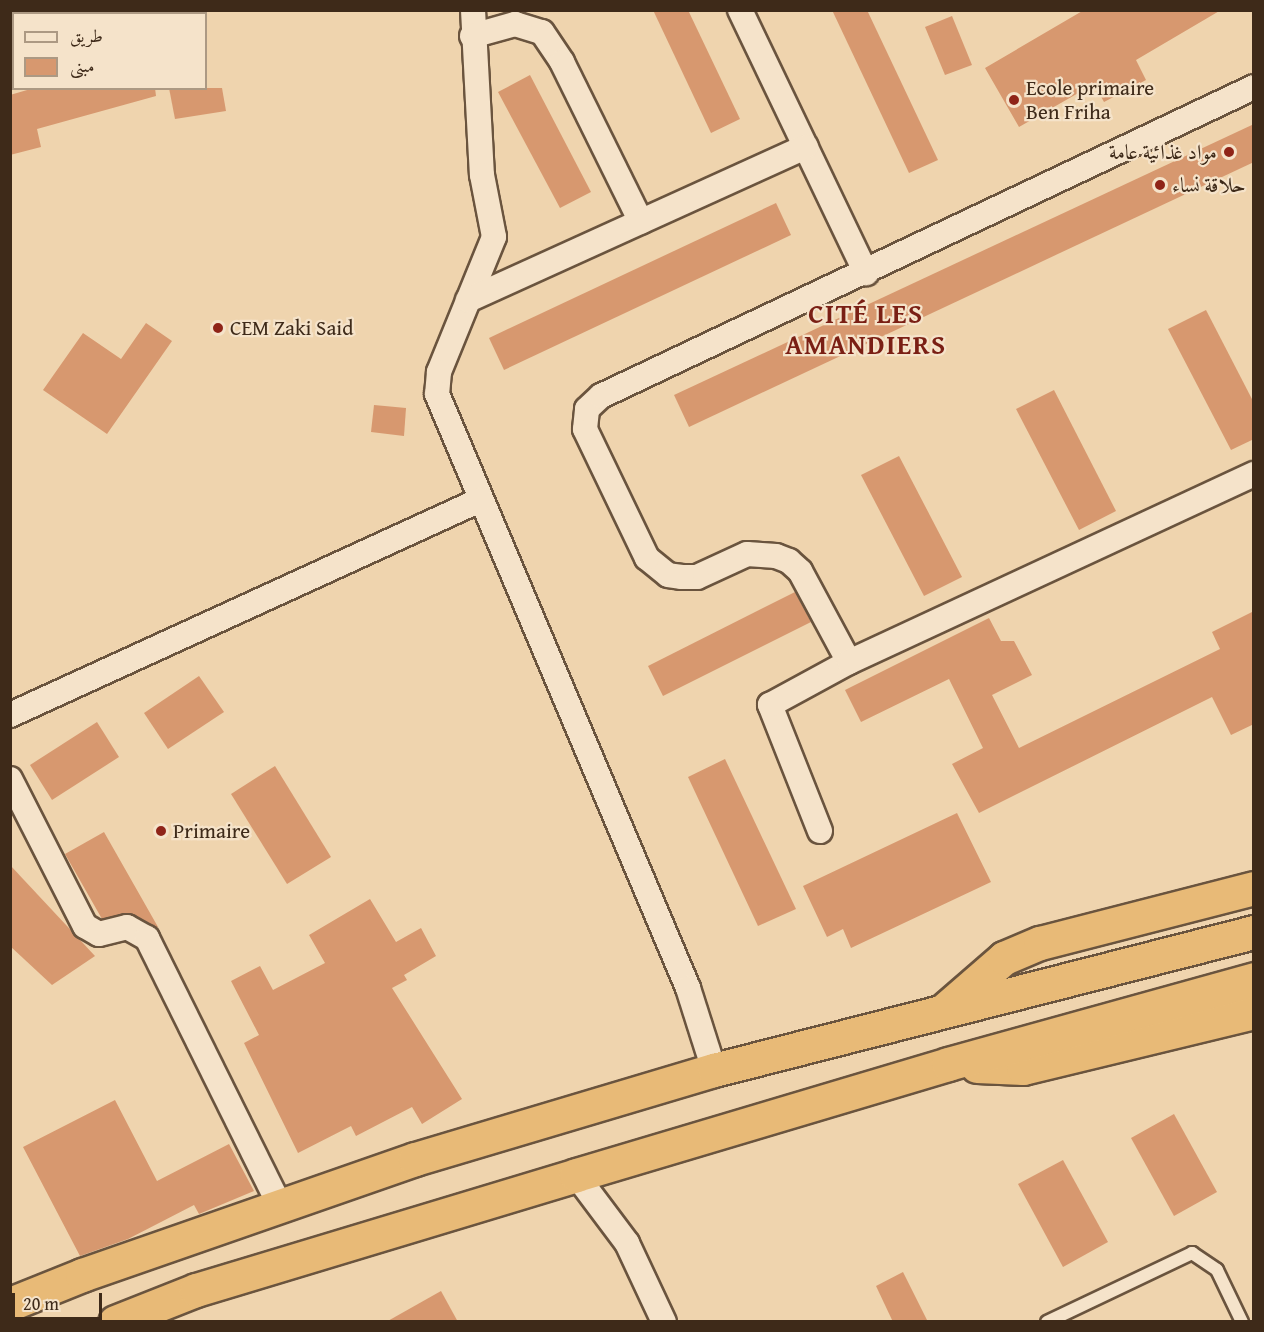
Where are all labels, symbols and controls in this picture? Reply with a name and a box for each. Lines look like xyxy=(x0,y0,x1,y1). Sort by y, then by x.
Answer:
legend xyxy=(12,12,207,90)
text: طريق xyxy=(70,22,103,49)
text: مبنى xyxy=(70,52,95,79)
place label: Ecole primaire Ben Friha xyxy=(1026,75,1154,125)
marker: Ecole primaire Ben Friha xyxy=(1007,93,1021,107)
place label: مواد غذائية عامة xyxy=(1109,139,1217,165)
marker: مواد غذائية عامة xyxy=(1222,145,1236,159)
place label: حلاقة نساء xyxy=(1172,172,1246,198)
marker: حلاقة نساء xyxy=(1153,178,1167,192)
district label: CITÉ LES AMANDIERS xyxy=(785,297,947,360)
place label: CEM Zaki Said xyxy=(230,315,353,341)
marker: CEM Zaki Said xyxy=(211,321,225,335)
place label: Primaire xyxy=(173,818,250,844)
marker: Primaire xyxy=(154,824,168,838)
scale bar xyxy=(15,1281,105,1319)
text: 20 m xyxy=(23,1290,59,1317)

